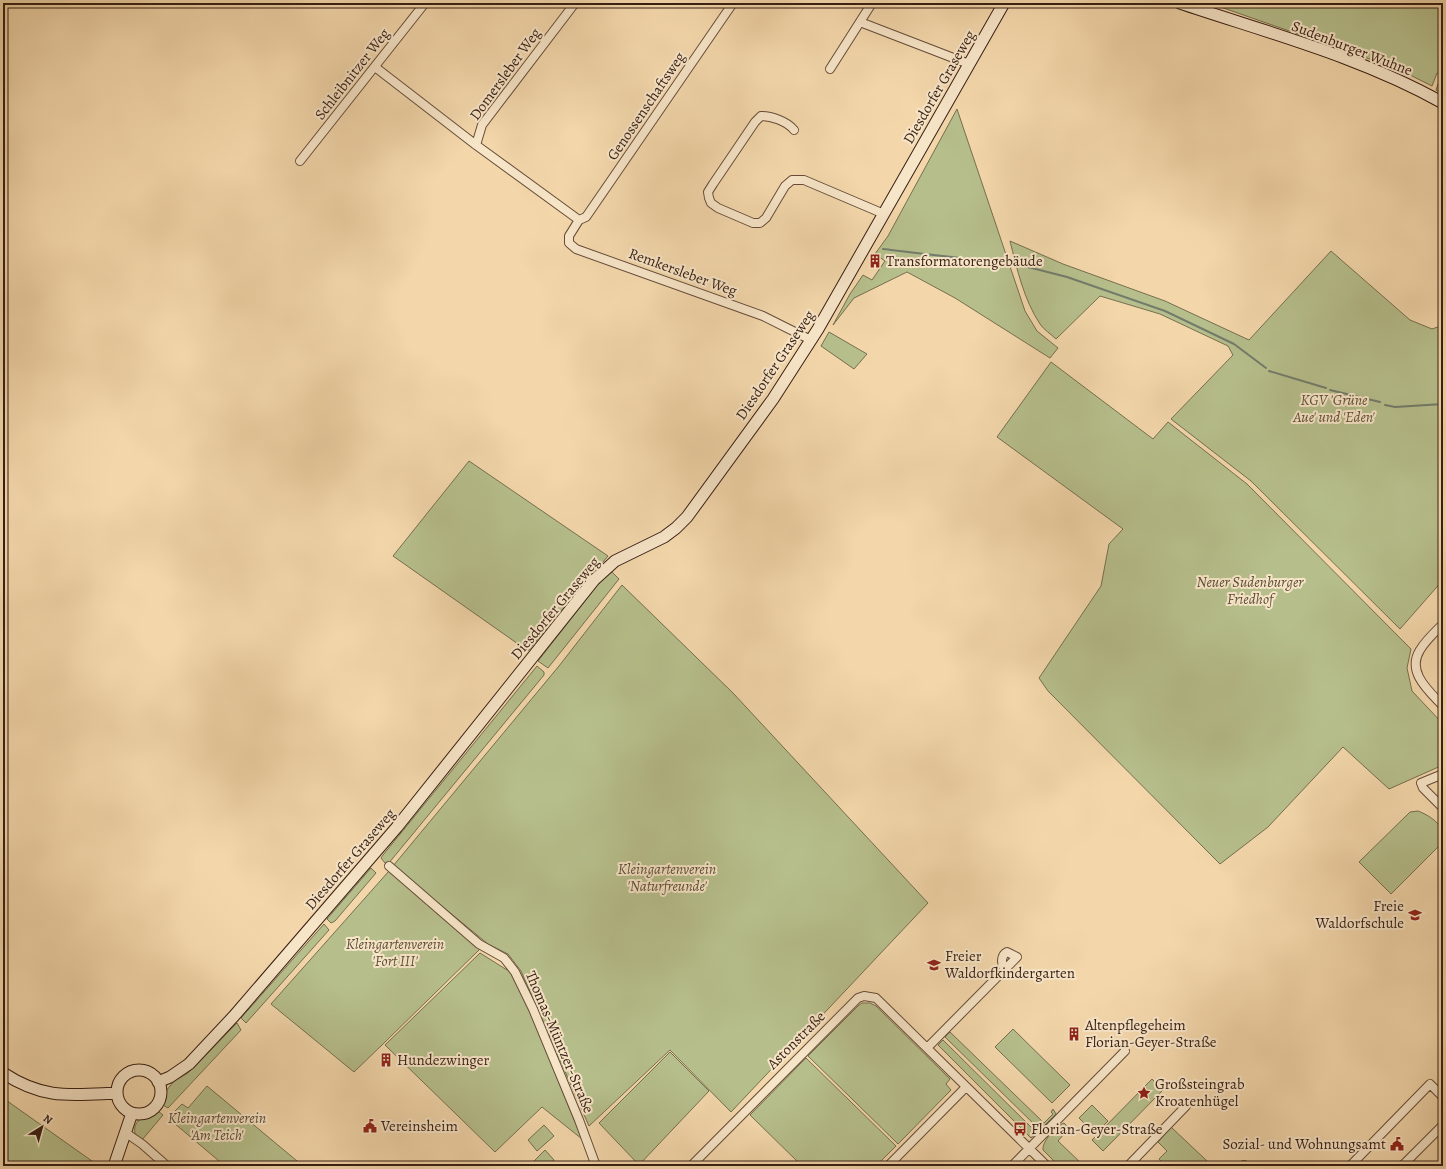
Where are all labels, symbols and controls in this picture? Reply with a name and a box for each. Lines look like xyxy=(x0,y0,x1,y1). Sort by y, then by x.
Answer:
street label: Sudenburger Wuhne xyxy=(1289,16,1416,80)
street label: Domersleber Weg xyxy=(465,23,546,124)
street label: Schleibnitzer Weg xyxy=(310,24,394,124)
street label: Diesdorfer Graseweg xyxy=(898,26,980,148)
street label: Genossenschaftsweg xyxy=(602,47,690,164)
street label: Remkersleber Weg xyxy=(626,243,740,301)
place label: Transformatorengebäude xyxy=(886,251,1043,271)
building icon: Transformatorengebäude xyxy=(867,253,883,269)
street label: Diesdorfer Graseweg xyxy=(731,306,819,424)
park label: KGV 'Grüne Aue' und 'Eden' xyxy=(1292,390,1375,427)
street label: Diesdorfer Graseweg xyxy=(506,552,604,664)
park label: Neuer Sudenburger Friedhof xyxy=(1196,572,1304,609)
street label: Diesdorfer Graseweg xyxy=(300,804,400,914)
park label: Kleingartenverein 'Naturfreunde' xyxy=(618,859,716,896)
place label: Freie Waldorfschule xyxy=(1314,896,1404,933)
school or university icon: Freie Waldorfschule xyxy=(1407,907,1423,923)
park label: Kleingartenverein 'Fort III' xyxy=(346,934,444,971)
place label: Freier Waldorfkindergarten xyxy=(944,946,1075,983)
school or university icon: Freier Waldorfkindergarten xyxy=(926,957,942,973)
street label: Thomas-Müntzer-Straße xyxy=(521,968,599,1116)
street label: Astonstraße xyxy=(762,1006,830,1074)
place label: Altenpflegeheim Florian-Geyer-Straße xyxy=(1084,1015,1217,1052)
building icon: Altenpflegeheim Florian-Geyer-Straße xyxy=(1066,1026,1082,1042)
place label: Hundezwinger xyxy=(397,1050,490,1070)
building icon: Hundezwinger xyxy=(378,1052,394,1068)
place label: Großsteingrab Kroatenhügel xyxy=(1155,1074,1245,1111)
place icon: Großsteingrab Kroatenhügel xyxy=(1136,1085,1152,1101)
north arrow xyxy=(22,1107,62,1147)
park label: Kleingartenverein 'Am Teich' xyxy=(168,1108,266,1145)
text: N xyxy=(40,1111,55,1128)
place label: Vereinsheim xyxy=(380,1116,459,1136)
public building icon: Vereinsheim xyxy=(362,1118,378,1134)
place label: Florian-Geyer-Straße xyxy=(1031,1119,1163,1139)
bus stop icon: Florian-Geyer-Straße xyxy=(1012,1121,1028,1137)
place label: Sozial- und Wohnungsamt xyxy=(1223,1134,1386,1154)
public building icon: Sozial- und Wohnungsamt xyxy=(1389,1136,1405,1152)

